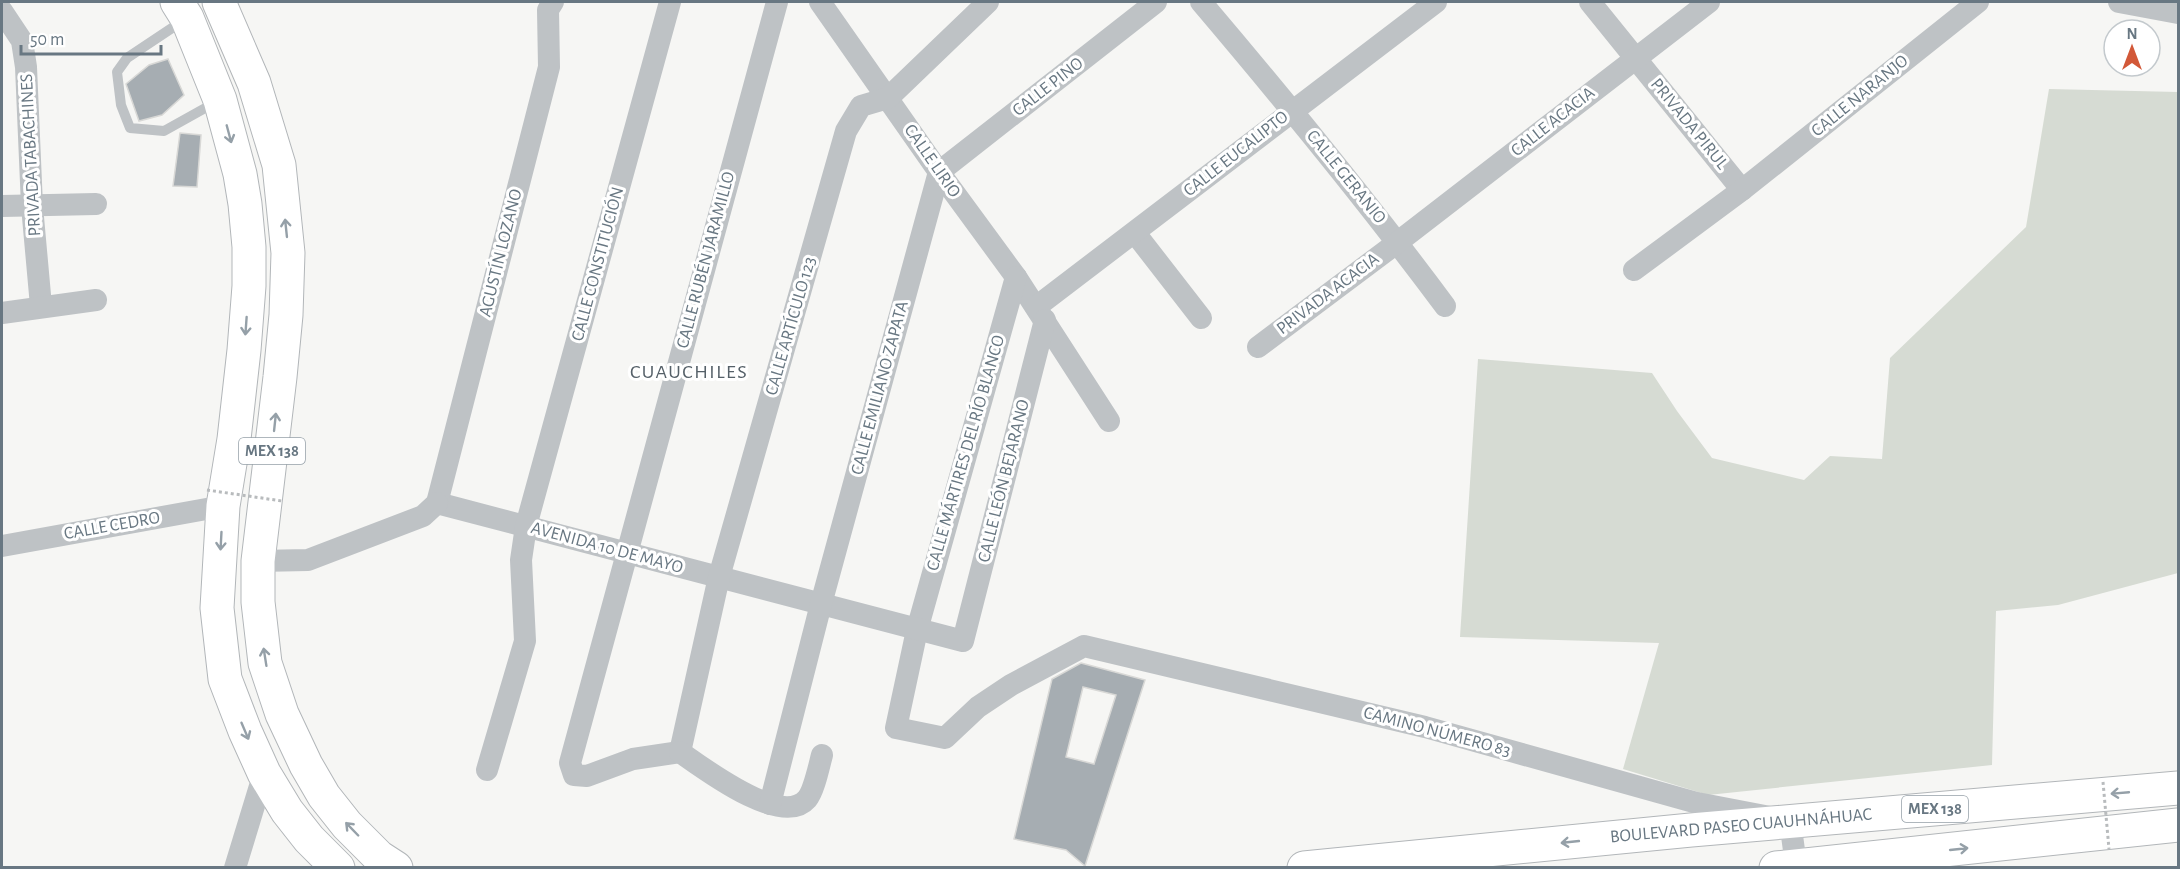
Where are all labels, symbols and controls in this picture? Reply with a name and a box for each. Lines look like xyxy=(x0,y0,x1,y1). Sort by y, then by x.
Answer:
scale bar xyxy=(21,18,160,56)
north arrow xyxy=(2102,18,2162,78)
text: N xyxy=(2126,26,2138,42)
text: 50 m xyxy=(30,31,64,49)
street label: CALLE NARANJO xyxy=(1808,52,1912,140)
street label: CALLE PINO xyxy=(1009,54,1087,120)
street label: PRIVADA TABACHINES xyxy=(18,73,44,237)
street label: PRIVADA PIRUL xyxy=(1647,75,1731,173)
street label: CALLE ACACIA xyxy=(1508,84,1599,160)
street label: CALLE EUCALIPTO xyxy=(1180,108,1292,200)
street label: CALLE LIRIO xyxy=(900,121,964,201)
one-way arrow xyxy=(224,124,235,143)
street label: CALLE GERANIO xyxy=(1303,127,1389,227)
street label: CALLE RUBÉN JARAMILLO xyxy=(671,169,738,350)
street label: CALLE CONSTITUCIÓN xyxy=(566,184,627,343)
street label: AGUSTÍN LOZANO xyxy=(474,187,526,319)
one-way arrow xyxy=(280,218,291,238)
street label: PRIVADA ACACIA xyxy=(1273,249,1383,338)
street label: CALLE ARTÍCULO 123 xyxy=(760,254,819,397)
street label: CALLE EMILIANO ZAPATA xyxy=(848,299,912,477)
one-way arrow xyxy=(240,316,251,336)
street label: CALLE MÁRTIRES DEL RÍO BLANCO xyxy=(921,332,1008,573)
district label: CUAUCHILES xyxy=(630,362,748,382)
street label: CALLE LEÓN BEJARANO xyxy=(972,397,1033,564)
one-way arrow xyxy=(270,413,281,432)
road number: MEX 138 xyxy=(239,438,305,464)
street label: CALLE CEDRO xyxy=(63,509,161,543)
street label: AVENIDA 10 DE MAYO xyxy=(529,519,685,577)
one-way arrow xyxy=(215,530,226,550)
one-way arrow xyxy=(259,648,270,668)
street label: CAMINO NÚMERO 83 xyxy=(1361,701,1513,760)
one-way arrow xyxy=(240,722,251,740)
one-way arrow xyxy=(2111,788,2131,799)
road number: MEX 138 xyxy=(1902,796,1968,822)
street label: BOULEVARD PASEO CUAUHNÁHUAC xyxy=(1609,803,1873,846)
one-way arrow xyxy=(344,822,359,837)
one-way arrow xyxy=(1561,837,1581,848)
one-way arrow xyxy=(1949,843,1968,854)

